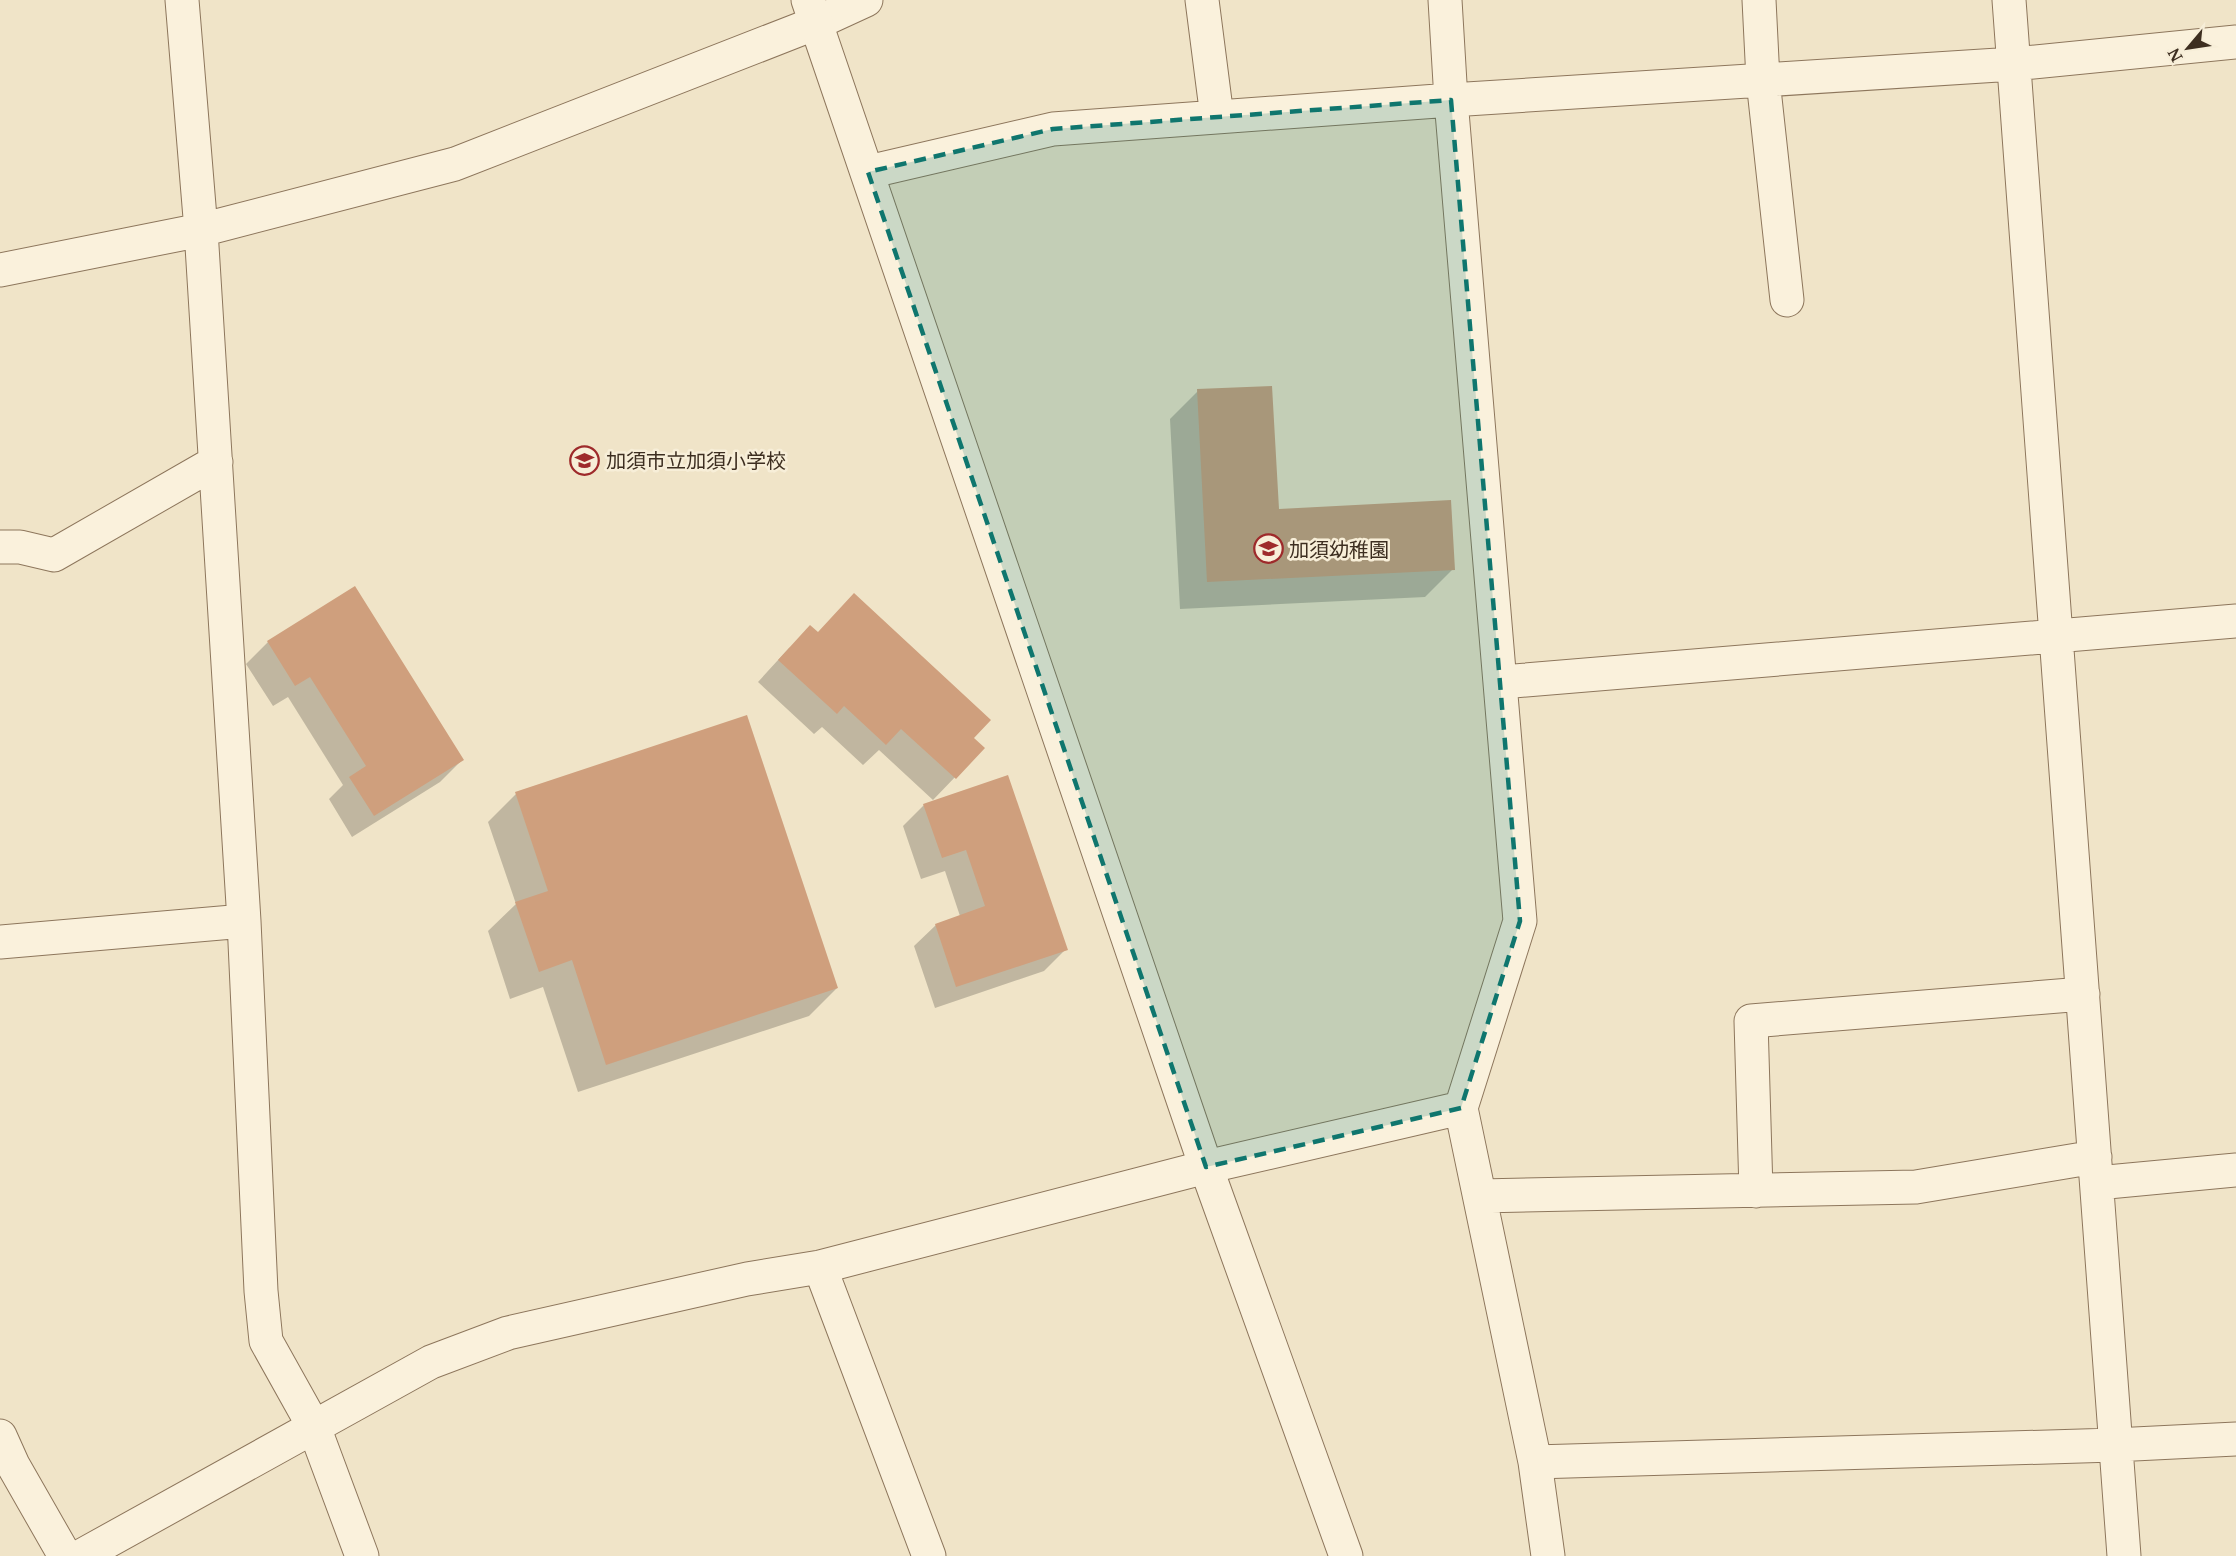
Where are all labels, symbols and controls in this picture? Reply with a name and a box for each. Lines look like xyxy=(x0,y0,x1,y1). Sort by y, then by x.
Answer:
north arrow xyxy=(2158,18,2218,78)
text: N xyxy=(2162,44,2188,66)
school or university icon: 加須市立加須小学校 xyxy=(569,444,601,476)
place label: 加須市立加須小学校 xyxy=(606,447,786,474)
school or university icon: 加須幼稚園 xyxy=(1252,533,1284,565)
place label: 加須幼稚園 xyxy=(1289,536,1389,563)

